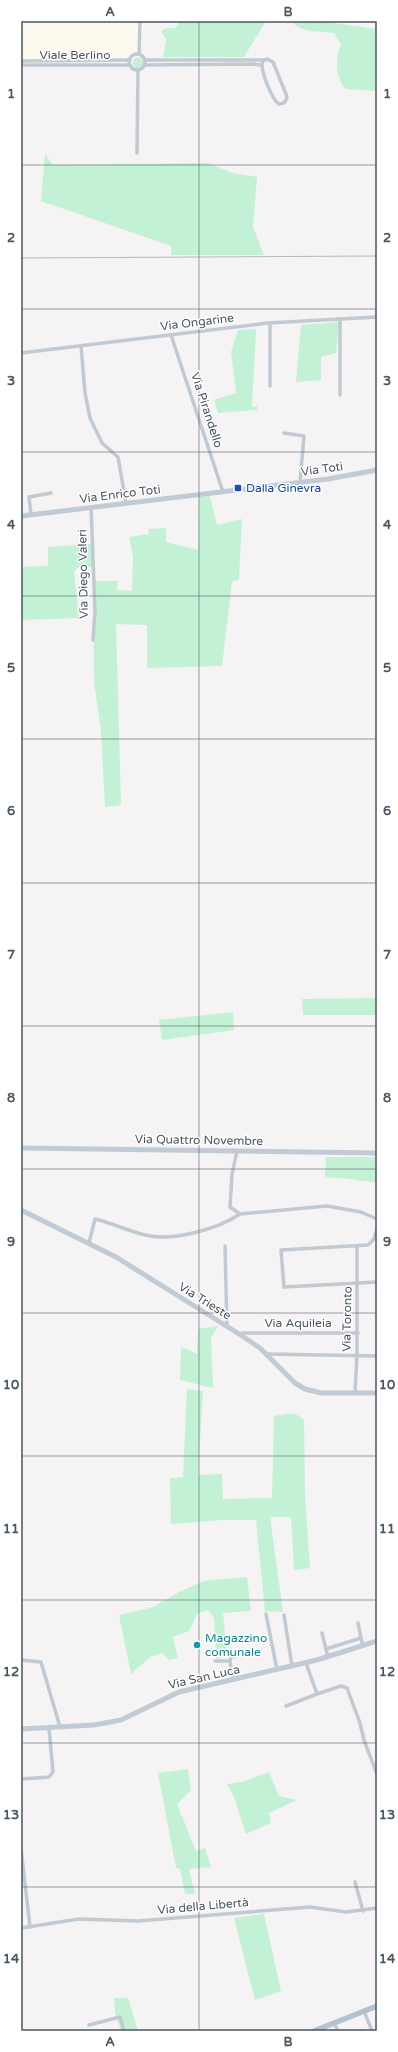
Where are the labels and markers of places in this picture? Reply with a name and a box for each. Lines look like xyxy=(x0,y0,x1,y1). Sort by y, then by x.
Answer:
place label: Dalla Ginevra xyxy=(246,481,321,495)
marker: Dalla Ginevra xyxy=(233,483,243,493)
place label: Magazzino comunale xyxy=(205,1631,267,1659)
marker: Magazzino comunale xyxy=(192,1640,202,1650)

